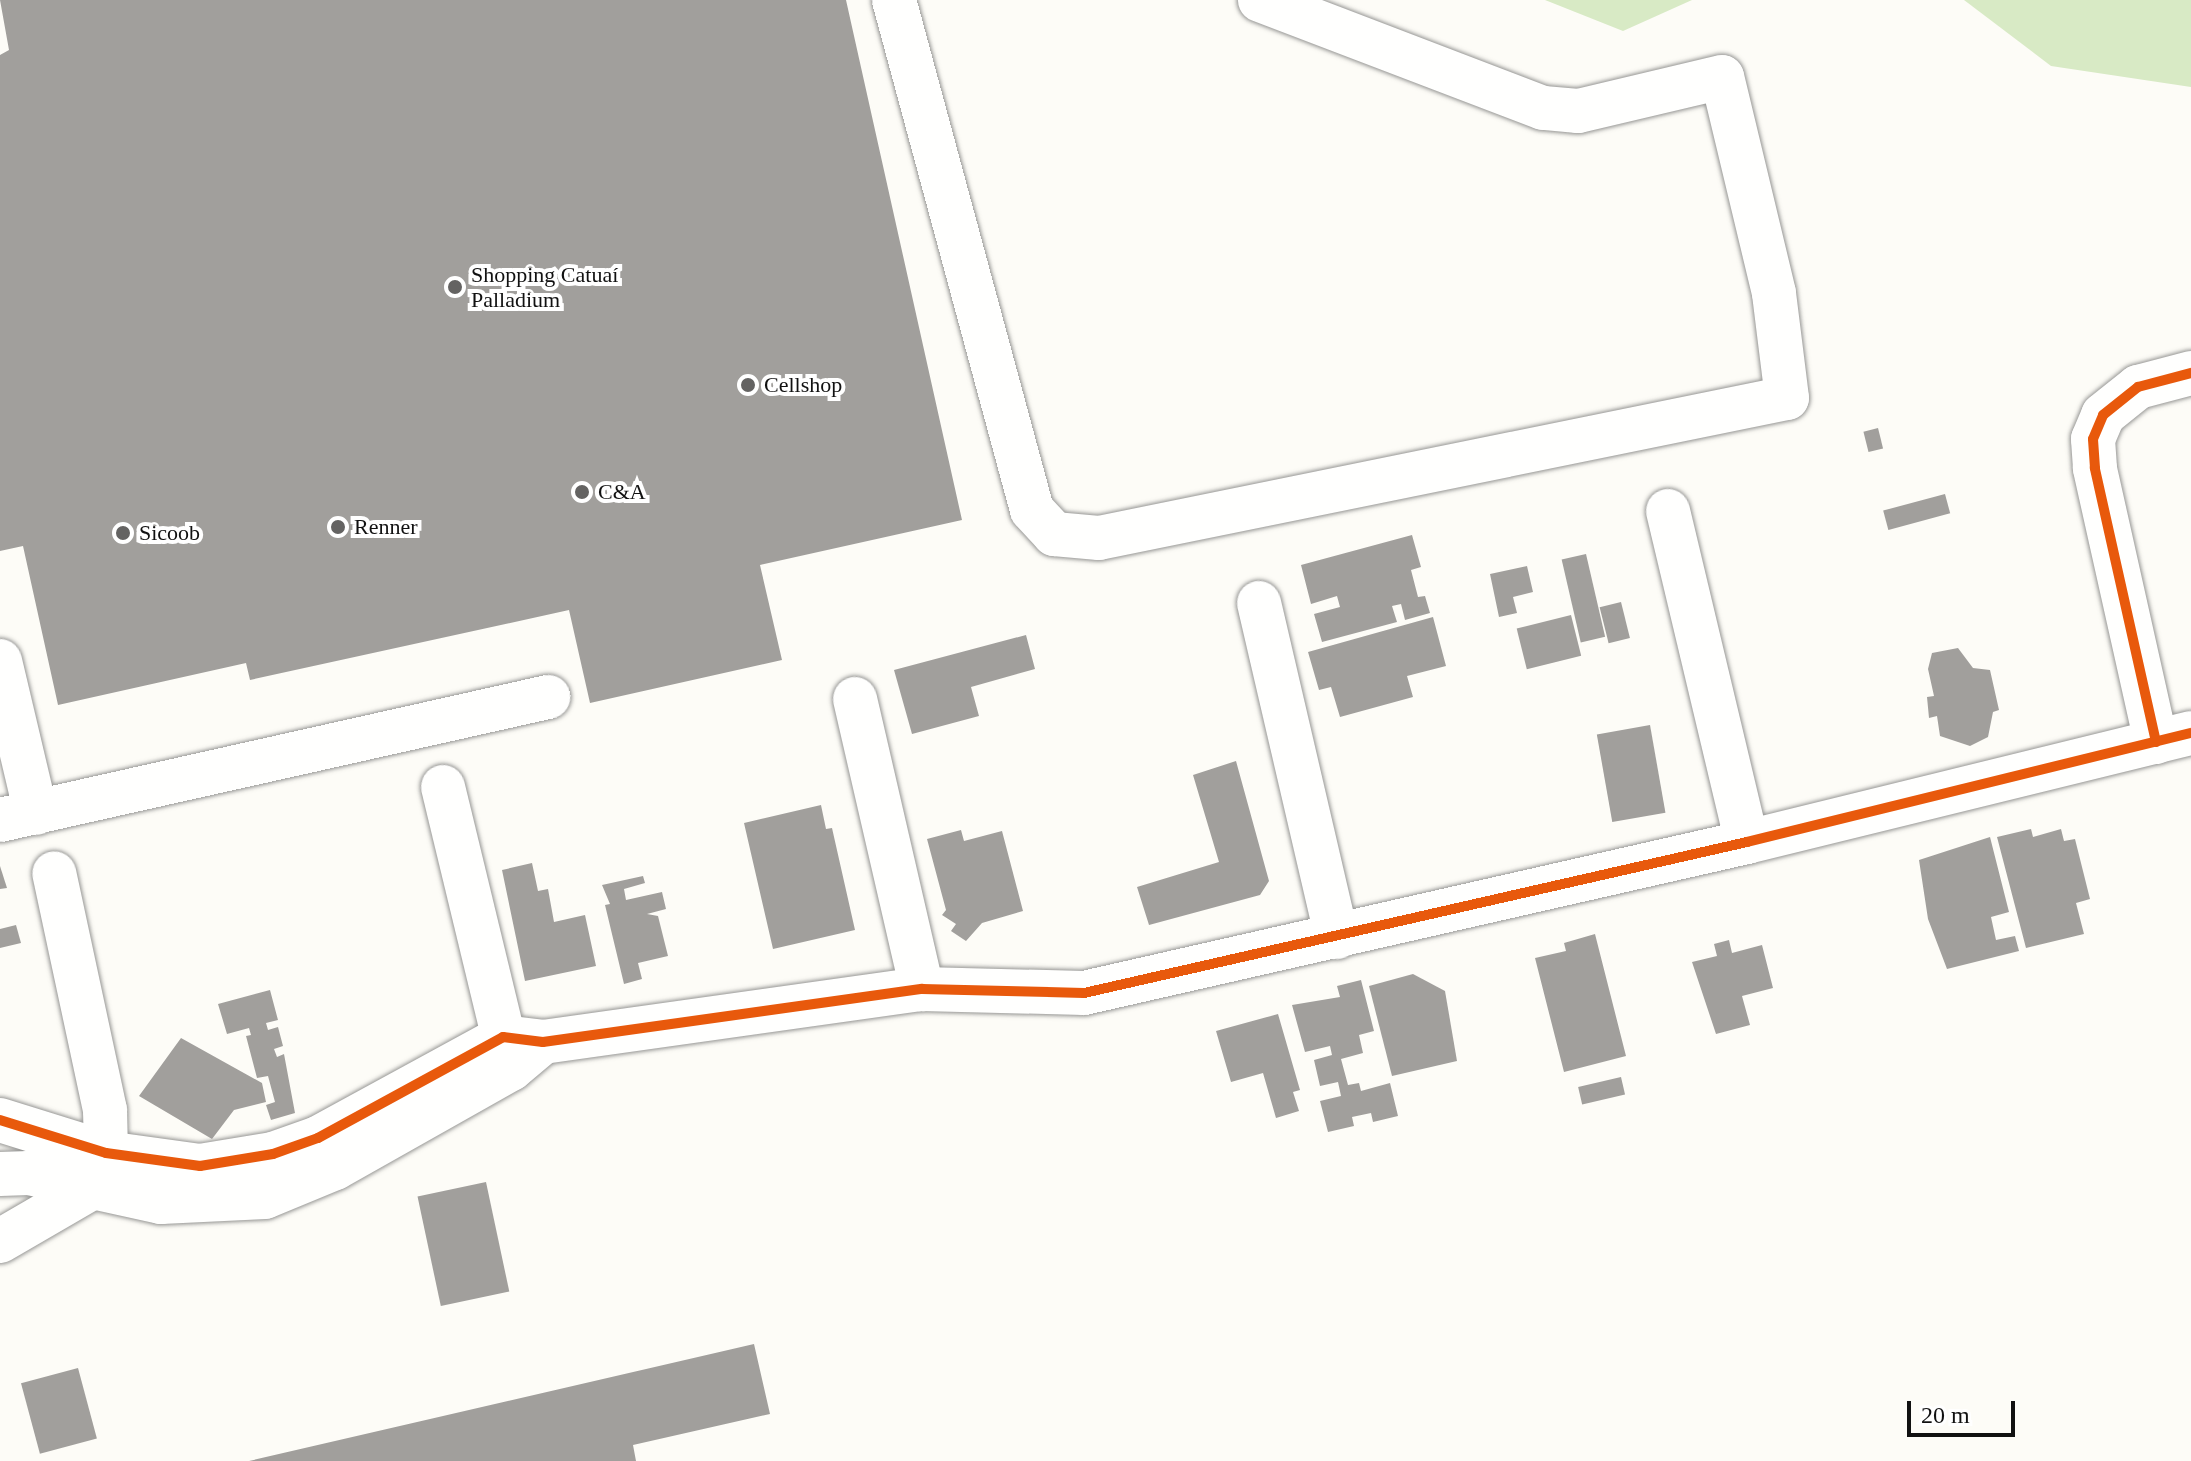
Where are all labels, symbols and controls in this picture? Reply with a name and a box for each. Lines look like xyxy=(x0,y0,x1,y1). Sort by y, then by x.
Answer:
place label: Shopping Catuaí Palladium xyxy=(471,261,618,312)
marker: Shopping Catuaí Palladium xyxy=(446,278,464,296)
place label: Cellshop xyxy=(764,372,842,398)
marker: Cellshop xyxy=(739,376,757,394)
place label: C&A xyxy=(598,479,646,505)
marker: C&A xyxy=(573,483,591,501)
place label: Renner xyxy=(354,514,418,540)
marker: Renner xyxy=(329,518,347,536)
place label: Sicoob xyxy=(139,520,200,546)
marker: Sicoob xyxy=(114,524,132,542)
scale bar xyxy=(1911,1385,2019,1435)
text: 20 m xyxy=(1921,1402,1970,1428)

